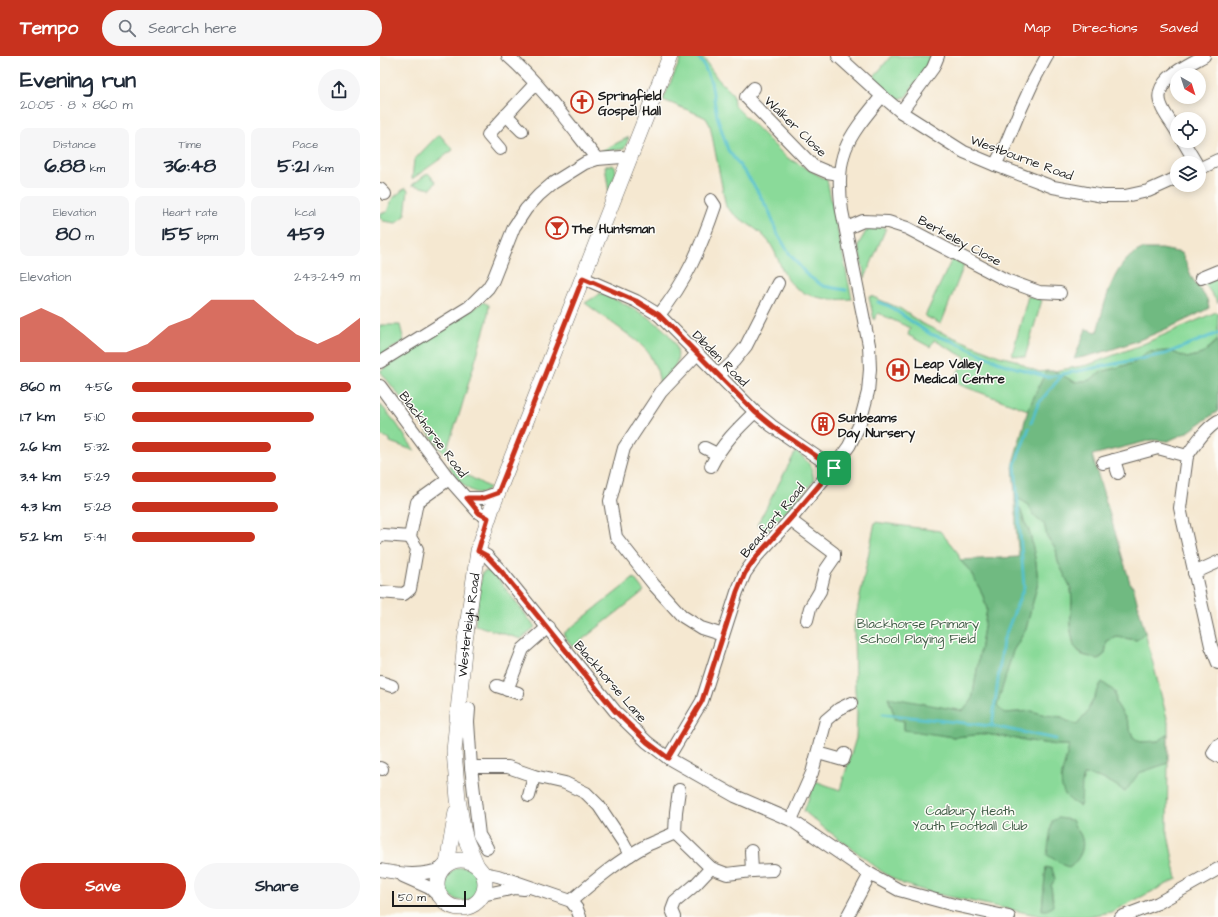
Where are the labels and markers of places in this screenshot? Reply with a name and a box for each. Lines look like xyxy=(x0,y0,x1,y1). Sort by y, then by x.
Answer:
place label: Springfield Gospel Hall xyxy=(597,87,662,121)
church icon: Springfield Gospel Hall xyxy=(569,89,595,115)
bar icon: The Huntsman xyxy=(544,215,570,241)
place label: The Huntsman xyxy=(571,220,655,238)
place label: Leap Valley Medical Centre xyxy=(914,355,1005,388)
hospital icon: Leap Valley Medical Centre xyxy=(885,357,911,383)
place label: Sunbeams Day Nursery xyxy=(837,409,916,443)
building icon: Sunbeams Day Nursery xyxy=(810,411,836,437)
pin xyxy=(817,451,851,485)

